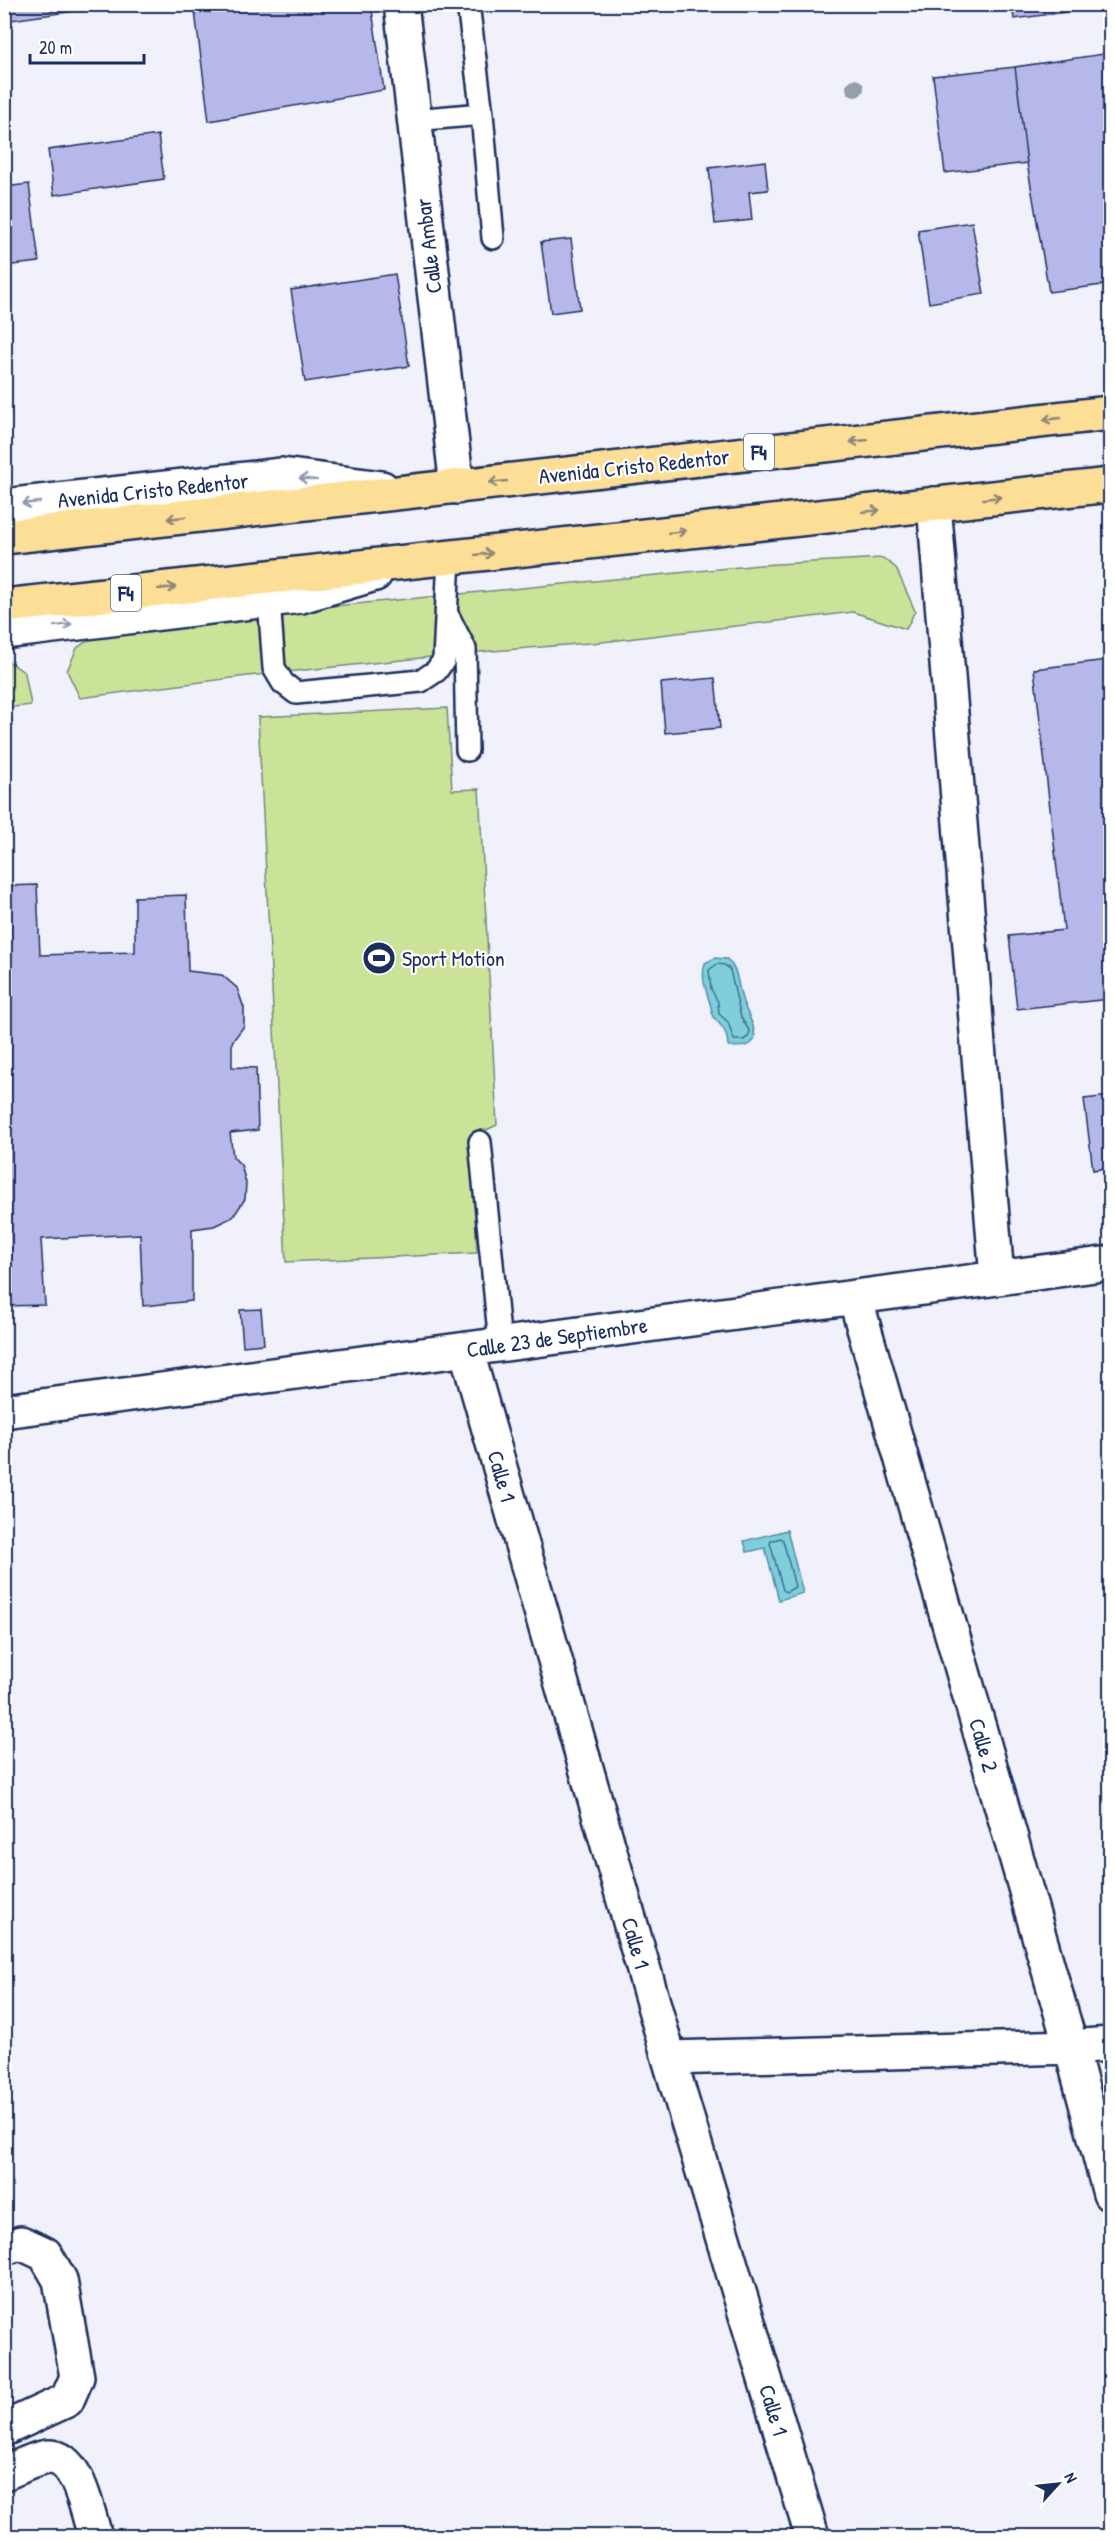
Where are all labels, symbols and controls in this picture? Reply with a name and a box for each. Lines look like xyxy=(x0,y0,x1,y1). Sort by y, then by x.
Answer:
scale bar xyxy=(30,27,144,65)
text: 20 m xyxy=(39,35,72,60)
street label: Calle Ambar xyxy=(407,196,449,295)
one-way arrow xyxy=(1043,414,1063,425)
road number: F4 xyxy=(744,434,774,470)
one-way arrow xyxy=(849,436,869,447)
street label: Avenida Cristo Redentor xyxy=(537,441,731,491)
street label: Avenida Cristo Redentor xyxy=(56,465,250,515)
one-way arrow xyxy=(299,473,318,484)
one-way arrow xyxy=(488,477,508,488)
one-way arrow xyxy=(982,492,1002,503)
one-way arrow xyxy=(21,498,41,509)
one-way arrow xyxy=(861,505,881,516)
one-way arrow xyxy=(167,513,187,524)
one-way arrow xyxy=(667,526,687,537)
one-way arrow xyxy=(473,548,493,559)
road number: F4 xyxy=(111,575,141,611)
one-way arrow xyxy=(157,583,176,594)
one-way arrow xyxy=(52,619,72,630)
sports icon: Sport Motion xyxy=(361,940,397,976)
place label: Sport Motion xyxy=(402,943,505,973)
street label: Calle 23 de Septiembre xyxy=(465,1309,650,1365)
street label: Calle 1 xyxy=(480,1447,524,1505)
street label: Calle 2 xyxy=(962,1715,1006,1776)
street label: Calle 1 xyxy=(614,1914,658,1972)
street label: Calle 1 xyxy=(752,2381,796,2439)
north arrow xyxy=(1028,2454,1088,2514)
text: N xyxy=(1060,2468,1083,2486)

